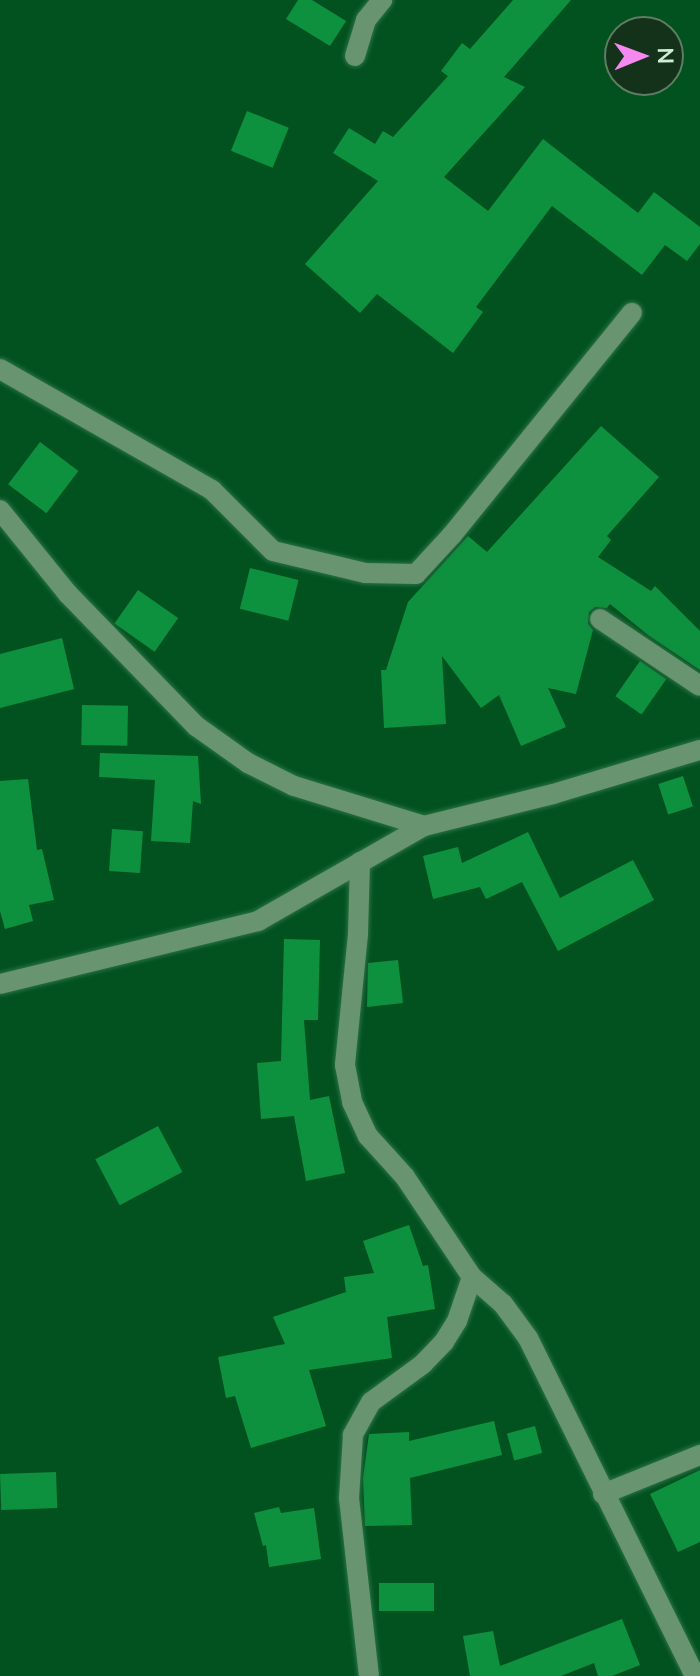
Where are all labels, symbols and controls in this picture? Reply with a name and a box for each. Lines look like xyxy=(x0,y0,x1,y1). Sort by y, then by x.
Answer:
north arrow xyxy=(604,16,684,96)
text: N xyxy=(652,47,680,64)

